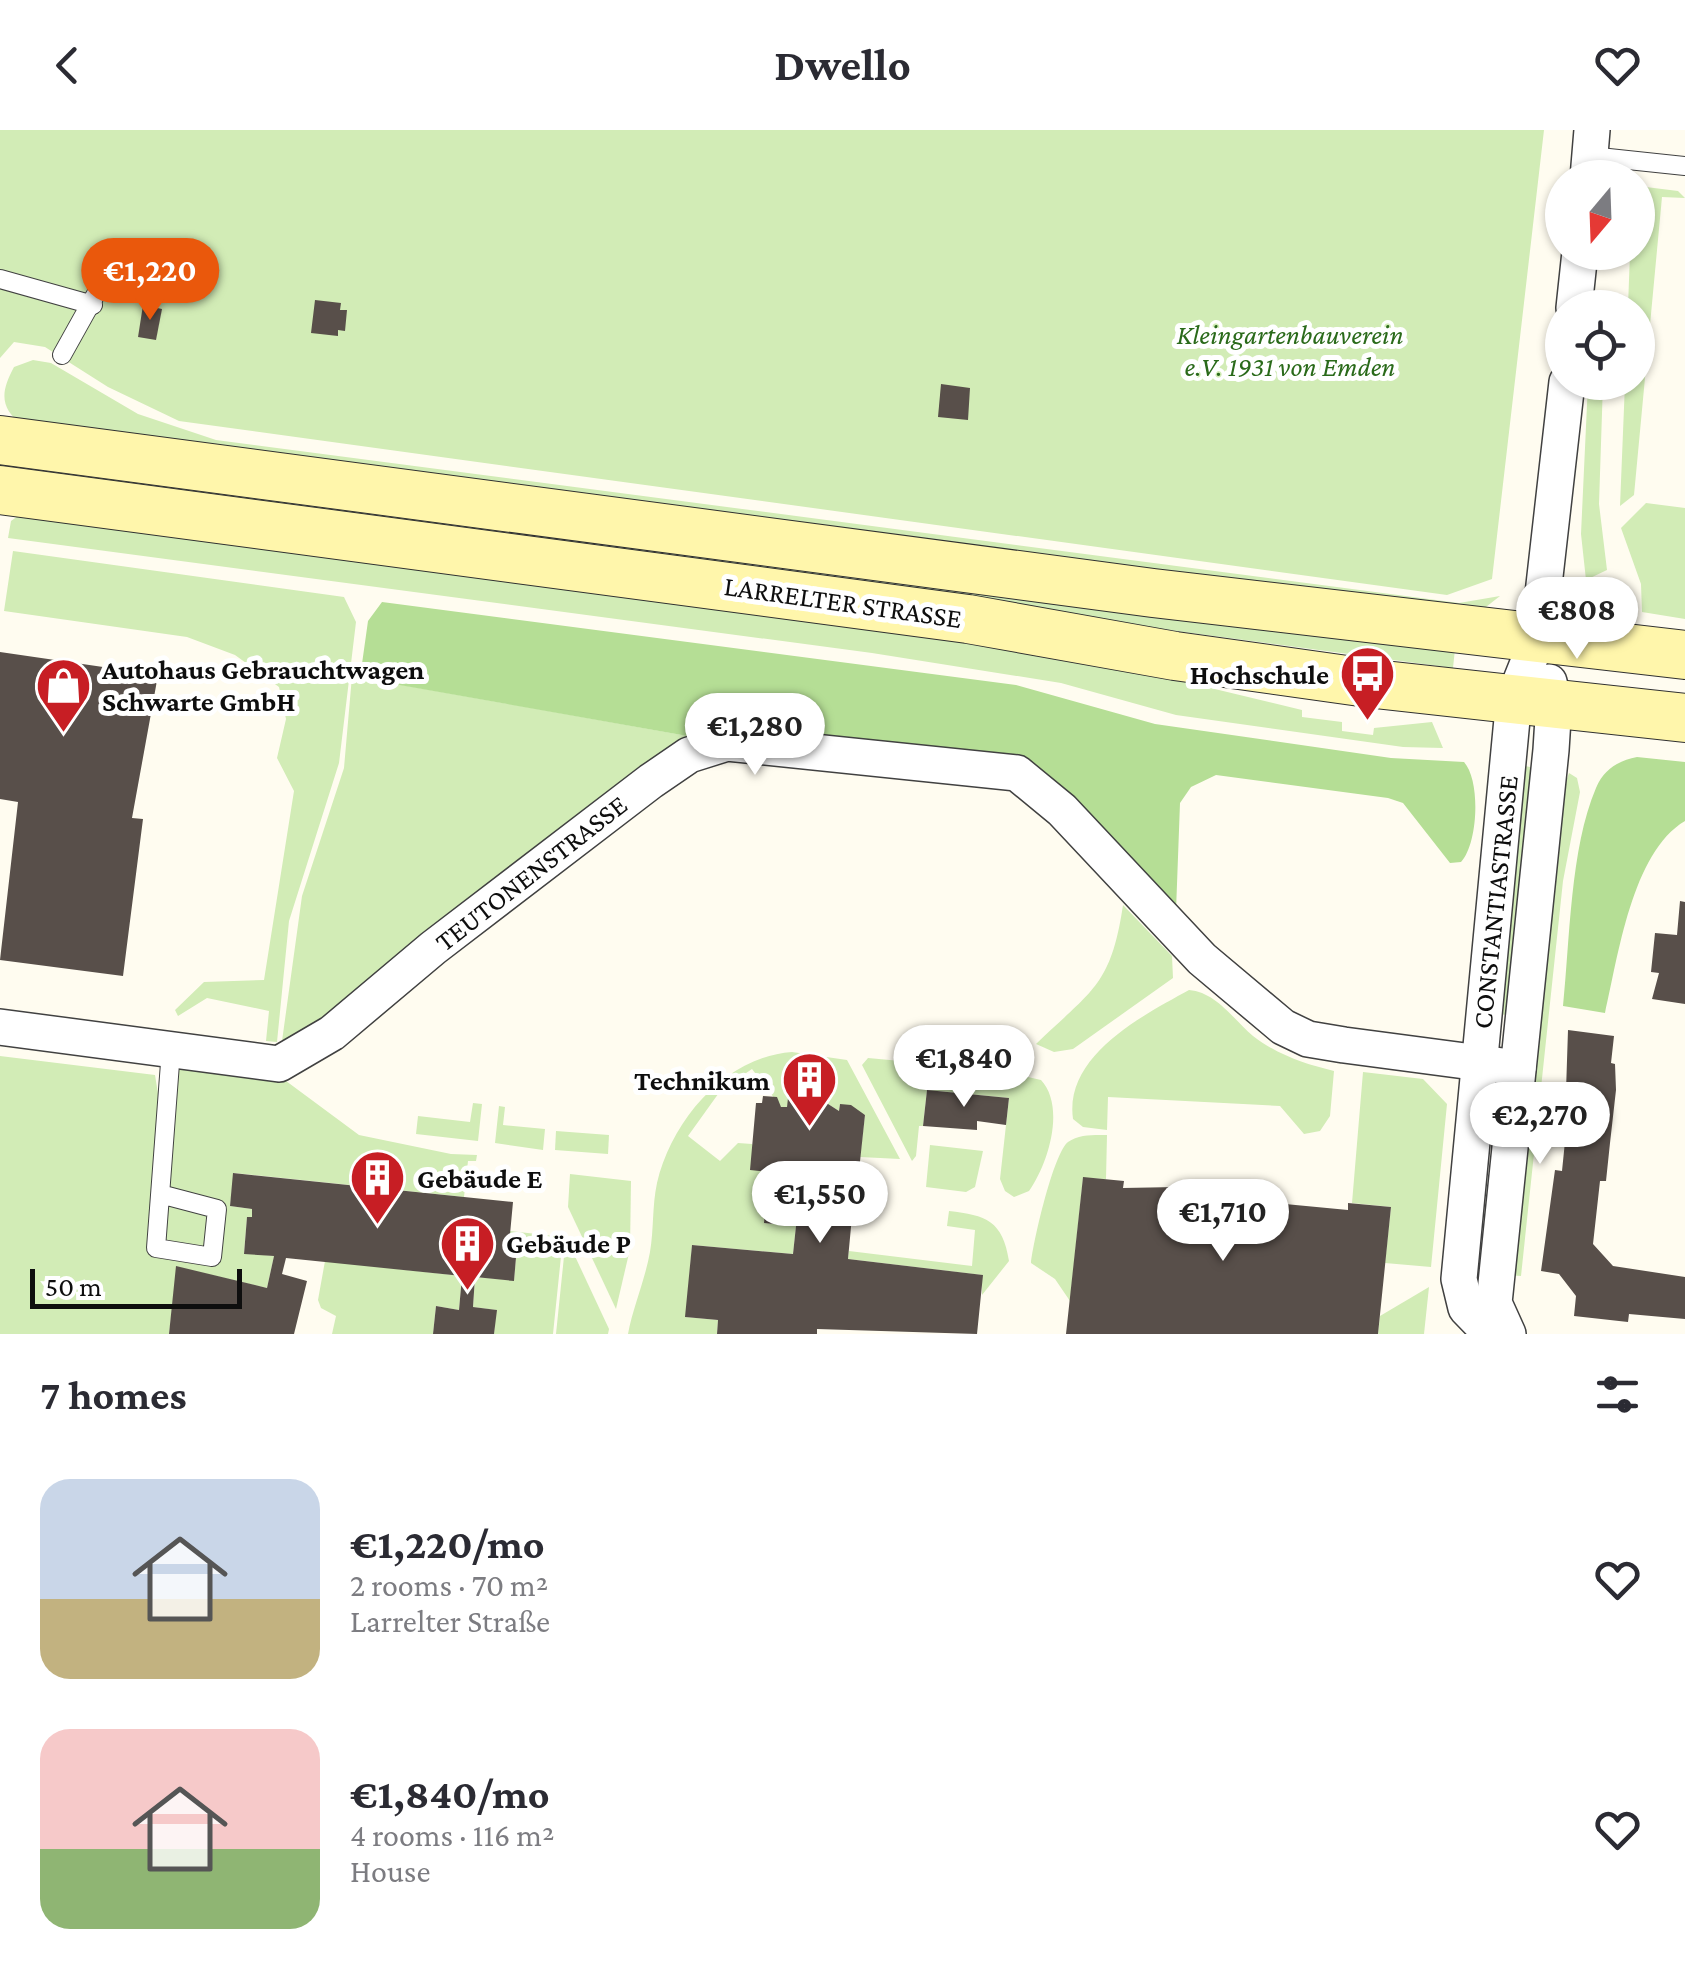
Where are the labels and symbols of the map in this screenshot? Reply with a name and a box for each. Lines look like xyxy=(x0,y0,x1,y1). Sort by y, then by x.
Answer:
north arrow xyxy=(1545,160,1655,270)
pin: €1,220 xyxy=(69,238,231,323)
park label: Kleingartenbauverein e.V. 1931 von Emden xyxy=(1176,319,1404,382)
street label: LARRELTER STRASSE xyxy=(722,570,964,634)
pin: €808 xyxy=(1518,577,1636,662)
bus stop icon: Hochschule xyxy=(1338,644,1398,723)
place label: Autohaus Gebrauchtwagen Schwarte GmbH xyxy=(101,654,424,717)
shop icon: Autohaus Gebrauchtwagen Schwarte GmbH xyxy=(33,655,93,734)
place label: Hochschule xyxy=(1190,659,1329,690)
pin: €1,280 xyxy=(674,693,836,778)
street label: CONSTANTIASTRASSE xyxy=(1466,774,1524,1030)
street label: TEUTONENSTRASSE xyxy=(429,789,633,957)
pin: €1,840 xyxy=(883,1025,1045,1110)
building icon: Technikum xyxy=(779,1050,839,1129)
place label: Technikum xyxy=(634,1065,770,1096)
pin: €2,270 xyxy=(1459,1082,1621,1167)
building icon: Gebäude E xyxy=(348,1148,408,1227)
pin: €1,550 xyxy=(739,1161,901,1246)
place label: Gebäude E xyxy=(417,1163,542,1194)
pin: €1,710 xyxy=(1142,1179,1304,1264)
building icon: Gebäude P xyxy=(437,1213,497,1292)
place label: Gebäude P xyxy=(506,1228,631,1259)
scale bar xyxy=(30,1264,242,1308)

